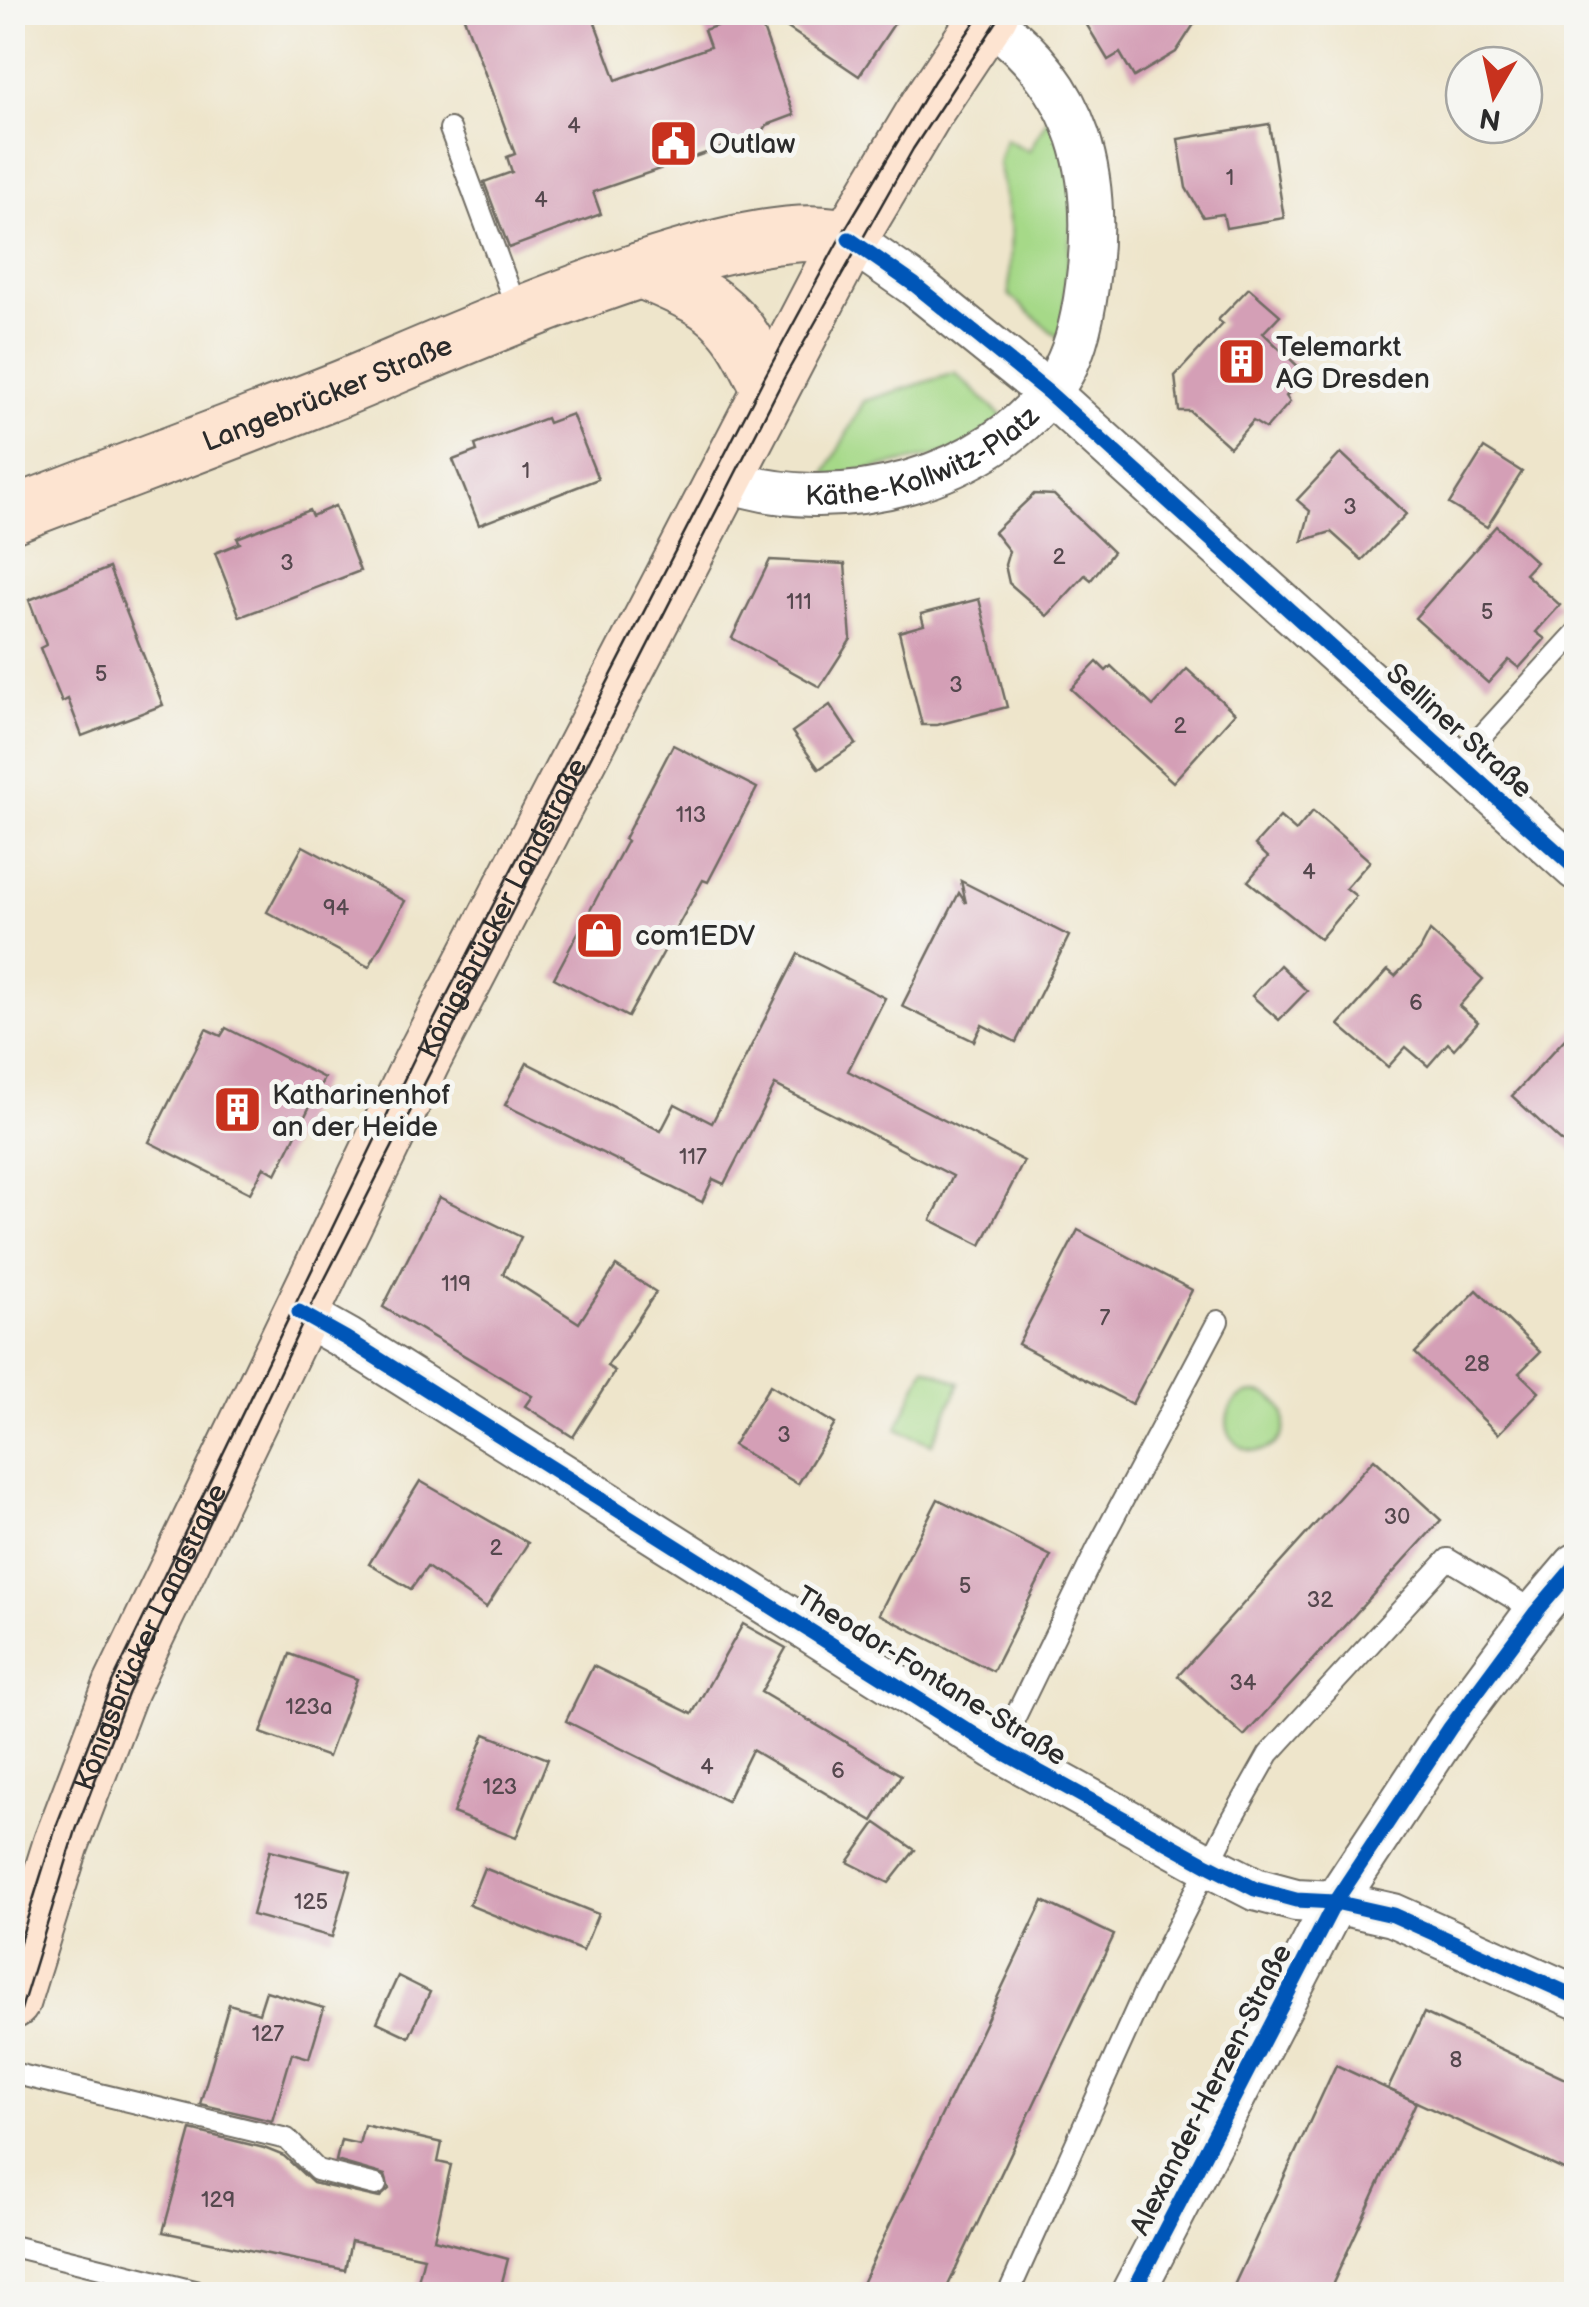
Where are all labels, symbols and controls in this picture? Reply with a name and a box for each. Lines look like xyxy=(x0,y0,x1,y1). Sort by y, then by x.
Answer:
north arrow xyxy=(1444,45,1544,145)
text: N xyxy=(1477,100,1503,136)
house number: 4 xyxy=(567,113,581,140)
public building icon: Outlaw xyxy=(648,117,700,169)
place label: Outlaw xyxy=(709,128,795,161)
house number: 1 xyxy=(1226,165,1234,192)
house number: 4 xyxy=(534,187,548,214)
street label: Langebrücker Straße xyxy=(198,329,457,459)
place label: Telemarkt AG Dresden xyxy=(1276,331,1430,396)
building icon: Telemarkt AG Dresden xyxy=(1215,336,1267,388)
street label: Käthe-Kollwitz-Platz xyxy=(805,400,1046,513)
house number: 1 xyxy=(522,458,530,485)
house number: 3 xyxy=(1343,494,1357,521)
house number: 2 xyxy=(1053,544,1066,571)
house number: 3 xyxy=(280,550,294,577)
house number: 111 xyxy=(786,589,812,616)
house number: 5 xyxy=(1481,599,1493,626)
street label: Selliner Straße xyxy=(1379,657,1539,805)
house number: 5 xyxy=(95,661,107,688)
house number: 3 xyxy=(949,672,963,699)
house number: 2 xyxy=(1174,713,1187,740)
street label: Königsbrücker Landstraße xyxy=(412,753,594,1064)
house number: 113 xyxy=(676,802,706,829)
house number: 4 xyxy=(1302,859,1316,886)
house number: 94 xyxy=(323,895,350,922)
shop icon: com1EDV xyxy=(574,909,626,961)
place label: com1EDV xyxy=(635,920,755,953)
house number: 6 xyxy=(1409,990,1423,1017)
place label: Katharinenhof an der Heide xyxy=(272,1079,451,1144)
building icon: Katharinenhof an der Heide xyxy=(211,1084,263,1136)
house number: 117 xyxy=(679,1144,707,1171)
house number: 119 xyxy=(441,1271,471,1298)
house number: 7 xyxy=(1100,1305,1111,1332)
house number: 28 xyxy=(1464,1351,1490,1378)
house number: 3 xyxy=(777,1422,791,1449)
street label: Königsbrücker Landstraße xyxy=(68,1479,234,1795)
house number: 30 xyxy=(1384,1504,1410,1531)
house number: 2 xyxy=(490,1535,503,1562)
house number: 5 xyxy=(959,1573,971,1600)
street label: Theodor-Fontane-Straße xyxy=(790,1579,1072,1773)
house number: 32 xyxy=(1307,1587,1333,1614)
house number: 34 xyxy=(1230,1670,1257,1697)
house number: 123a xyxy=(285,1694,333,1721)
house number: 4 xyxy=(700,1754,714,1781)
house number: 6 xyxy=(831,1758,845,1785)
house number: 123 xyxy=(483,1774,517,1801)
house number: 125 xyxy=(294,1889,328,1916)
street label: Alexander-Herzen-Straße xyxy=(1124,1939,1299,2241)
house number: 127 xyxy=(252,2021,284,2048)
house number: 8 xyxy=(1450,2047,1462,2074)
house number: 129 xyxy=(201,2187,235,2214)

